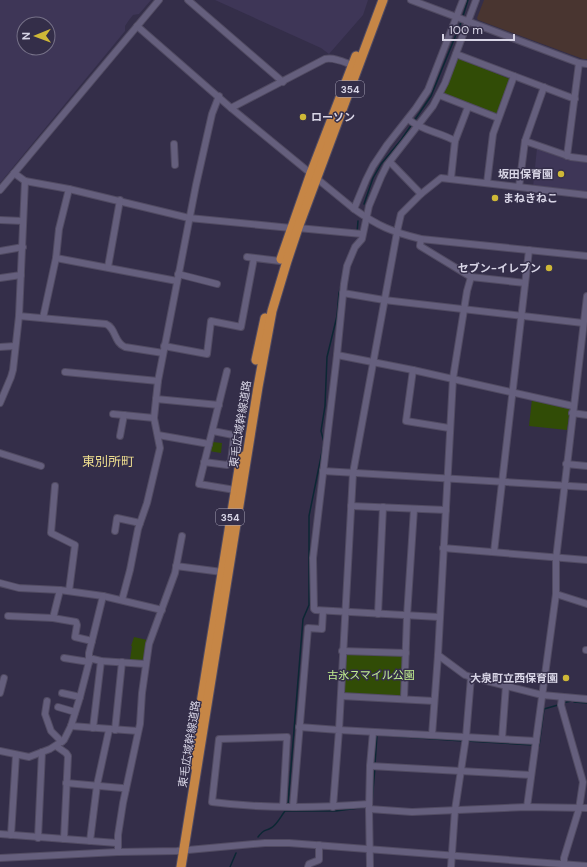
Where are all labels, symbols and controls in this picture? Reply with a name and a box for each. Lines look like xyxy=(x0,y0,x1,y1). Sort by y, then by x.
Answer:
north arrow xyxy=(16,16,56,56)
scale bar xyxy=(443,16,514,42)
text: 100 m xyxy=(449,22,483,38)
text: N xyxy=(19,32,33,40)
road number: 354 xyxy=(336,81,364,97)
place label: ローソン xyxy=(311,110,355,124)
marker: ローソン xyxy=(298,112,308,122)
place label: 坂田保育園 xyxy=(498,167,553,181)
marker: 坂田保育園 xyxy=(556,169,566,179)
place label: まねきねこ xyxy=(503,191,558,205)
marker: まねきねこ xyxy=(490,193,500,203)
place label: セブン-イレブン xyxy=(458,261,541,275)
marker: セブン-イレブン xyxy=(544,263,554,273)
street label: 東毛広域幹線道路 xyxy=(226,379,254,469)
district label: 東別所町 xyxy=(82,453,134,470)
road number: 354 xyxy=(216,509,244,525)
park label: 古氷スマイル公園 xyxy=(327,668,415,682)
place label: 大泉町立西保育園 xyxy=(470,671,558,685)
marker: 大泉町立西保育園 xyxy=(561,673,571,683)
street label: 東毛広域幹線道路 xyxy=(175,699,203,789)

